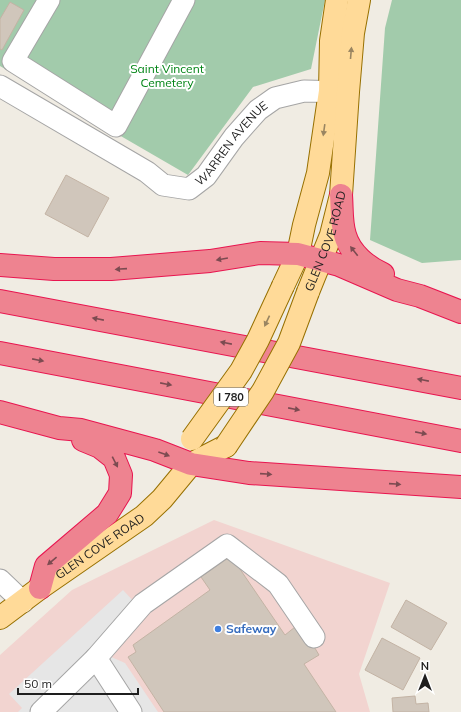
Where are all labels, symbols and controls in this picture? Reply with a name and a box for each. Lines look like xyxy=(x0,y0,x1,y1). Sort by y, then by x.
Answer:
one-way arrow xyxy=(348,47,355,59)
park label: Saint Vincent Cemetery xyxy=(130,61,204,90)
street label: WARREN AVENUE xyxy=(192,98,270,189)
one-way arrow xyxy=(321,124,327,136)
street label: GLEN COVE ROAD xyxy=(301,189,349,293)
one-way arrow xyxy=(350,245,358,256)
one-way arrow xyxy=(216,257,228,263)
one-way arrow xyxy=(115,265,127,272)
one-way arrow xyxy=(264,315,270,327)
one-way arrow xyxy=(92,316,105,322)
one-way arrow xyxy=(220,340,232,346)
one-way arrow xyxy=(32,358,44,364)
one-way arrow xyxy=(417,377,429,383)
one-way arrow xyxy=(160,382,172,388)
road number: I 780 xyxy=(214,388,248,406)
one-way arrow xyxy=(288,406,300,412)
one-way arrow xyxy=(415,431,428,437)
one-way arrow xyxy=(159,451,171,457)
one-way arrow xyxy=(112,456,118,468)
one-way arrow xyxy=(260,471,272,478)
one-way arrow xyxy=(389,480,401,487)
street label: GLEN COVE ROAD xyxy=(52,510,147,582)
one-way arrow xyxy=(46,557,57,566)
place label: Safeway xyxy=(226,621,277,636)
marker: Safeway xyxy=(213,624,223,634)
north arrow xyxy=(405,656,445,696)
text: N xyxy=(421,659,429,673)
scale bar xyxy=(18,670,138,696)
text: 50 m xyxy=(24,676,52,691)

